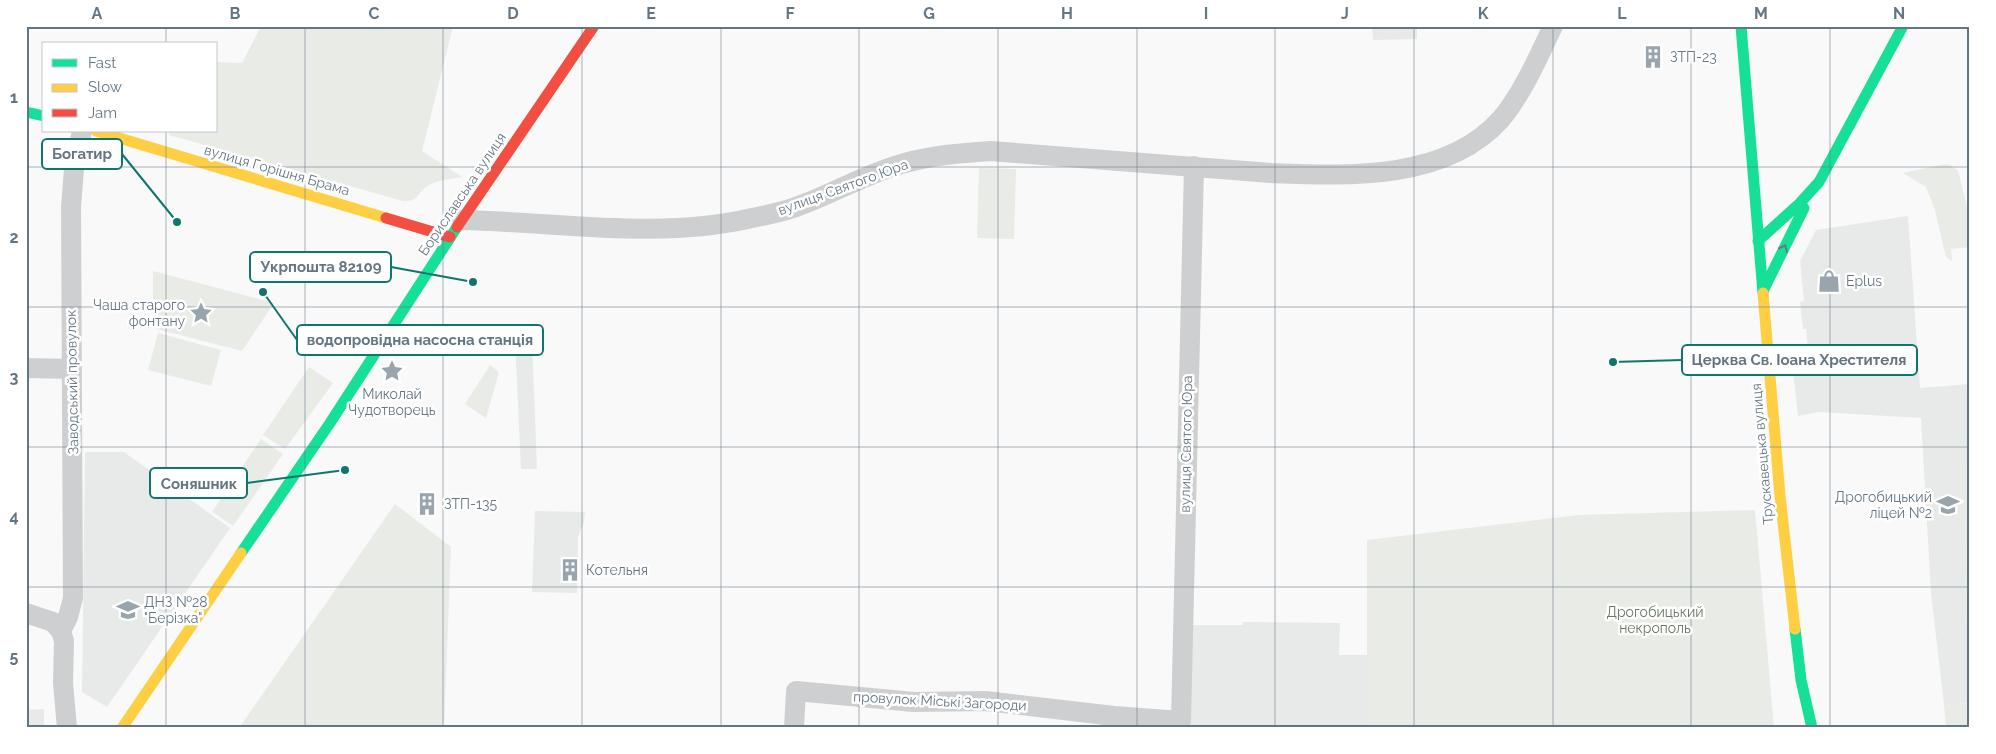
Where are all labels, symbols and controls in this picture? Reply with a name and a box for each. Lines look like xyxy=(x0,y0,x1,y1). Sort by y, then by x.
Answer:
text: A xyxy=(92,4,103,23)
text: B xyxy=(230,4,241,23)
text: C xyxy=(369,4,380,23)
text: D xyxy=(507,4,519,23)
text: E xyxy=(646,4,656,23)
text: F xyxy=(785,4,795,23)
text: G xyxy=(923,4,935,23)
text: H xyxy=(1061,4,1073,23)
text: I xyxy=(1204,4,1208,23)
text: J xyxy=(1341,4,1349,23)
text: K xyxy=(1478,4,1489,23)
text: L xyxy=(1617,4,1627,23)
text: M xyxy=(1754,4,1768,23)
text: N xyxy=(1893,4,1905,23)
legend xyxy=(42,42,218,132)
building icon: ЗТП-23 xyxy=(1640,44,1666,70)
place label: ЗТП-23 xyxy=(1670,49,1717,65)
text: Fast xyxy=(88,54,116,72)
text: Slow xyxy=(88,78,122,96)
text: 1 xyxy=(10,88,18,107)
text: Jam xyxy=(88,104,117,122)
street label: Бориславська вулиця xyxy=(415,129,509,259)
callout: Богатир xyxy=(42,139,122,169)
street label: вулиця Горішня Брама xyxy=(202,142,352,198)
text: Богатир xyxy=(52,145,113,163)
street label: вулиця Святого Юра xyxy=(776,156,910,218)
text: 2 xyxy=(9,228,19,247)
one-way arrow xyxy=(1778,244,1789,253)
callout: Укрпошта 82109 xyxy=(250,252,391,282)
text: Укрпошта 82109 xyxy=(259,258,382,276)
shop icon: Eplus xyxy=(1816,268,1842,294)
place label: Eplus xyxy=(1846,273,1882,289)
place label: Чаша старого фонтану xyxy=(93,297,185,329)
place icon: Чаша старого фонтану xyxy=(188,300,214,326)
street label: Заводський провулок xyxy=(63,309,81,455)
callout: водопровідна насосна станція xyxy=(297,325,543,355)
text: водопровідна насосна станція xyxy=(307,331,533,349)
callout: Церква Св. Іоана Хрестителя xyxy=(1682,345,1917,375)
text: Церква Св. Іоана Хрестителя xyxy=(1691,351,1907,369)
place icon: Миколай Чудотворець xyxy=(379,358,405,384)
text: 3 xyxy=(10,368,19,387)
street label: вулиця Святого Юра xyxy=(1177,375,1195,513)
street label: Трускавецька вулиця xyxy=(1748,383,1776,525)
place label: Миколай Чудотворець xyxy=(348,386,436,418)
callout: Соняшник xyxy=(150,468,247,498)
text: Соняшник xyxy=(161,475,238,493)
place label: Дрогобицький ліцей №2 xyxy=(1835,489,1932,521)
building icon: ЗТП-135 xyxy=(414,491,440,517)
school or university icon: Дрогобицький ліцей №2 xyxy=(1935,492,1961,518)
place label: ЗТП-135 xyxy=(444,496,497,512)
text: 4 xyxy=(9,507,19,526)
building icon: Котельня xyxy=(557,557,583,583)
place label: Котельня xyxy=(586,562,648,578)
place label: ДНЗ №28 "Берізка" xyxy=(144,594,208,626)
school or university icon: ДНЗ №28 "Берізка" xyxy=(115,597,141,623)
park label: Дрогобицький некрополь xyxy=(1606,604,1704,636)
text: 5 xyxy=(10,647,19,666)
street label: провулок Міські Загороди xyxy=(853,688,1027,714)

